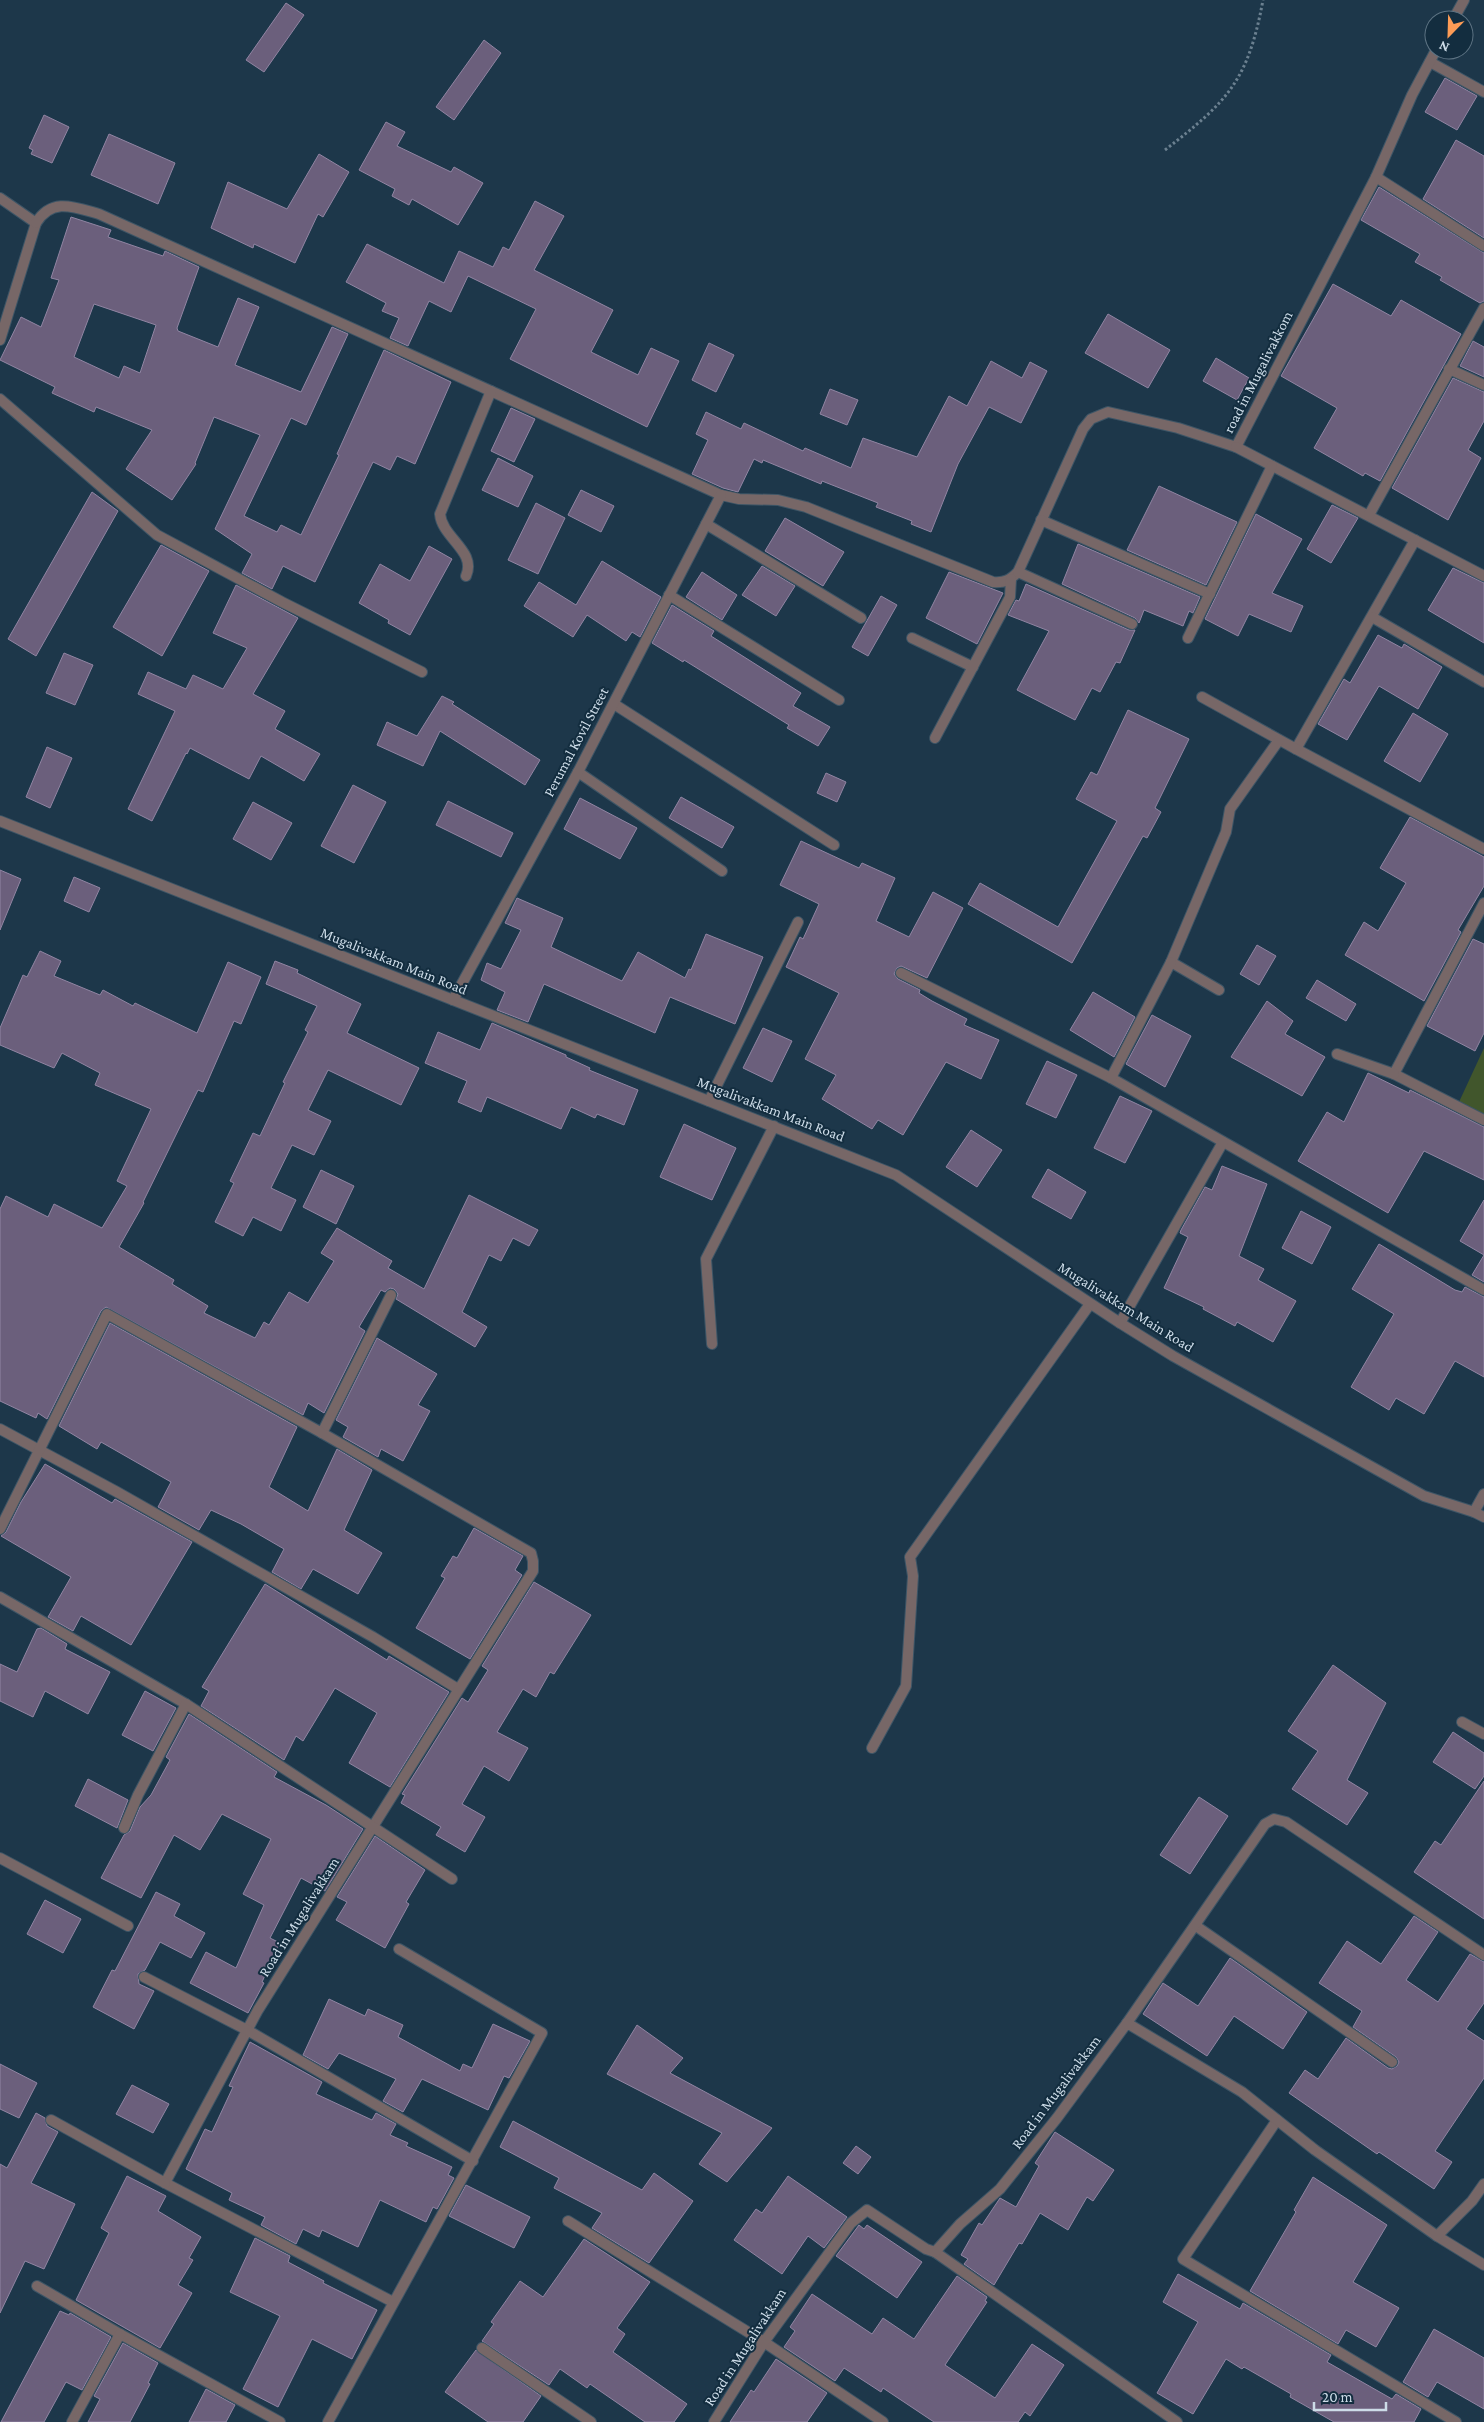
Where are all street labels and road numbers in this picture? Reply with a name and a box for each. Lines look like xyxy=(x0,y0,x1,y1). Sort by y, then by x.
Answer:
street label: road in Mugalivakkom xyxy=(1220,308,1297,436)
street label: Perumal Kovil Street xyxy=(540,684,612,799)
street label: Mugalivakkam Main Road xyxy=(318,924,470,999)
street label: Mugalivakkam Main Road xyxy=(695,1073,847,1146)
street label: Mugalivakkam Main Road xyxy=(1055,1259,1197,1356)
street label: Road in Mugalivakkam xyxy=(256,1854,343,1980)
street label: Road in Mugalivakkam xyxy=(1008,2032,1105,2152)
street label: Road in Mugalivakkam xyxy=(701,2285,790,2410)

